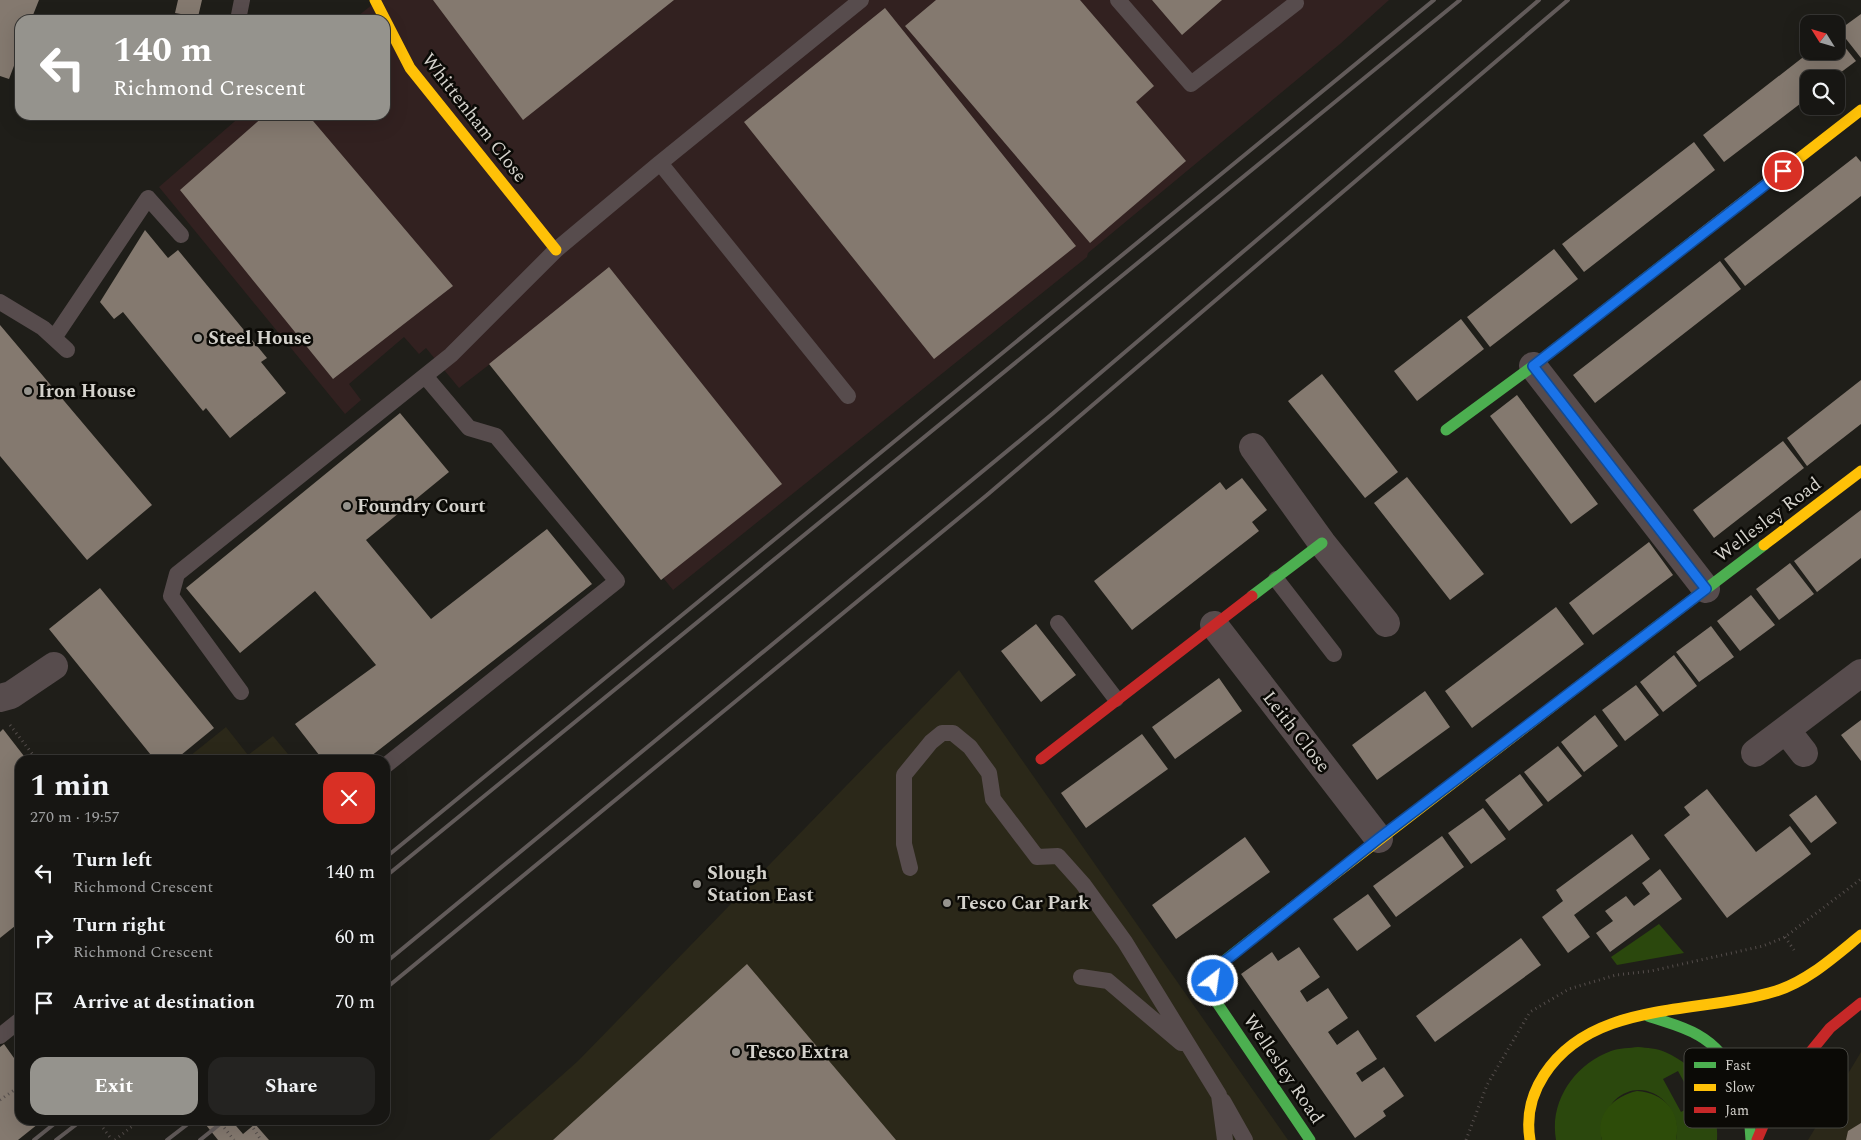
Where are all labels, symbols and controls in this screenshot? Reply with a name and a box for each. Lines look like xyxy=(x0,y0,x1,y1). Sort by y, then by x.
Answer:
north arrow xyxy=(1800,15,1845,60)
map controls xyxy=(1800,15,1845,115)
text: 140 m xyxy=(113,24,212,77)
icon: left xyxy=(30,35,95,100)
street label: Whittenham Close xyxy=(414,47,534,189)
button: search xyxy=(1800,70,1845,115)
text: Richmond Crescent xyxy=(113,72,306,105)
pin xyxy=(1762,150,1804,192)
icon: arrive xyxy=(1769,157,1797,185)
place label: Steel House xyxy=(208,324,311,353)
marker: Steel House xyxy=(192,332,204,344)
place label: Iron House xyxy=(38,377,136,406)
marker: Iron House xyxy=(22,385,34,397)
street label: Wellesley Road xyxy=(1708,470,1828,570)
place label: Foundry Court xyxy=(357,492,486,521)
marker: Foundry Court xyxy=(341,500,353,512)
street label: Leith Close xyxy=(1255,685,1337,779)
text: 1 min xyxy=(30,763,110,809)
button: close xyxy=(323,772,375,824)
text: 270 m · 19:57 xyxy=(30,805,120,829)
text: Turn left xyxy=(73,846,152,875)
text: 140 m xyxy=(325,858,375,887)
icon: left xyxy=(30,859,58,887)
place label: Slough Station East xyxy=(707,859,814,910)
text: Richmond Crescent xyxy=(73,875,213,899)
marker: Slough Station East xyxy=(691,878,703,890)
place label: Tesco Car Park xyxy=(957,889,1090,918)
marker: Tesco Car Park xyxy=(941,897,953,909)
text: Turn right xyxy=(73,911,166,940)
text: 60 m xyxy=(335,923,375,952)
icon: right xyxy=(30,924,58,952)
text: Richmond Crescent xyxy=(73,940,213,964)
position arrow xyxy=(1186,954,1238,1006)
text: Arrive at destination xyxy=(73,988,255,1017)
text: 70 m xyxy=(335,988,375,1017)
icon: arrive xyxy=(30,989,58,1017)
street label: Wellesley Road xyxy=(1235,1008,1331,1130)
place label: Tesco Extra xyxy=(746,1038,849,1067)
marker: Tesco Extra xyxy=(730,1046,742,1058)
legend xyxy=(1684,1048,1848,1128)
text: Fast xyxy=(1725,1055,1751,1076)
button: Exit xyxy=(30,1057,198,1115)
button: Share xyxy=(208,1057,375,1115)
text: Slow xyxy=(1725,1077,1755,1098)
text: Jam xyxy=(1725,1100,1749,1121)

